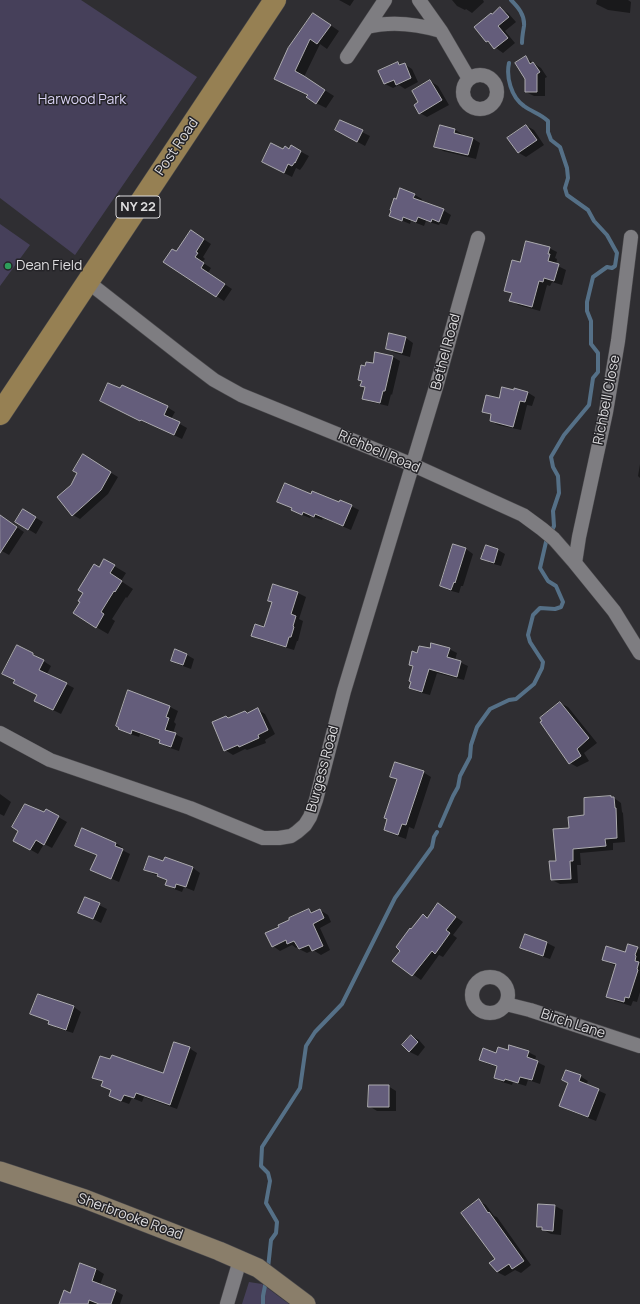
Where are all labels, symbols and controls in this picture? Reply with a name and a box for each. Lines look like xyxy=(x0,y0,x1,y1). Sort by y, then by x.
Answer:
park label: Harwood Park xyxy=(38,92,126,108)
street label: Post Road xyxy=(152,115,202,179)
road number: NY 22 xyxy=(116,196,160,218)
place label: Dean Field xyxy=(16,258,82,274)
marker: Dean Field xyxy=(3,261,13,271)
street label: Bethel Road xyxy=(428,312,464,392)
street label: Richbell Close xyxy=(590,354,624,446)
street label: Richbell Road xyxy=(336,427,422,477)
street label: Burgess Road xyxy=(303,724,343,814)
street label: Birch Lane xyxy=(539,1006,607,1042)
street label: Sherbrooke Road xyxy=(75,1190,185,1244)

